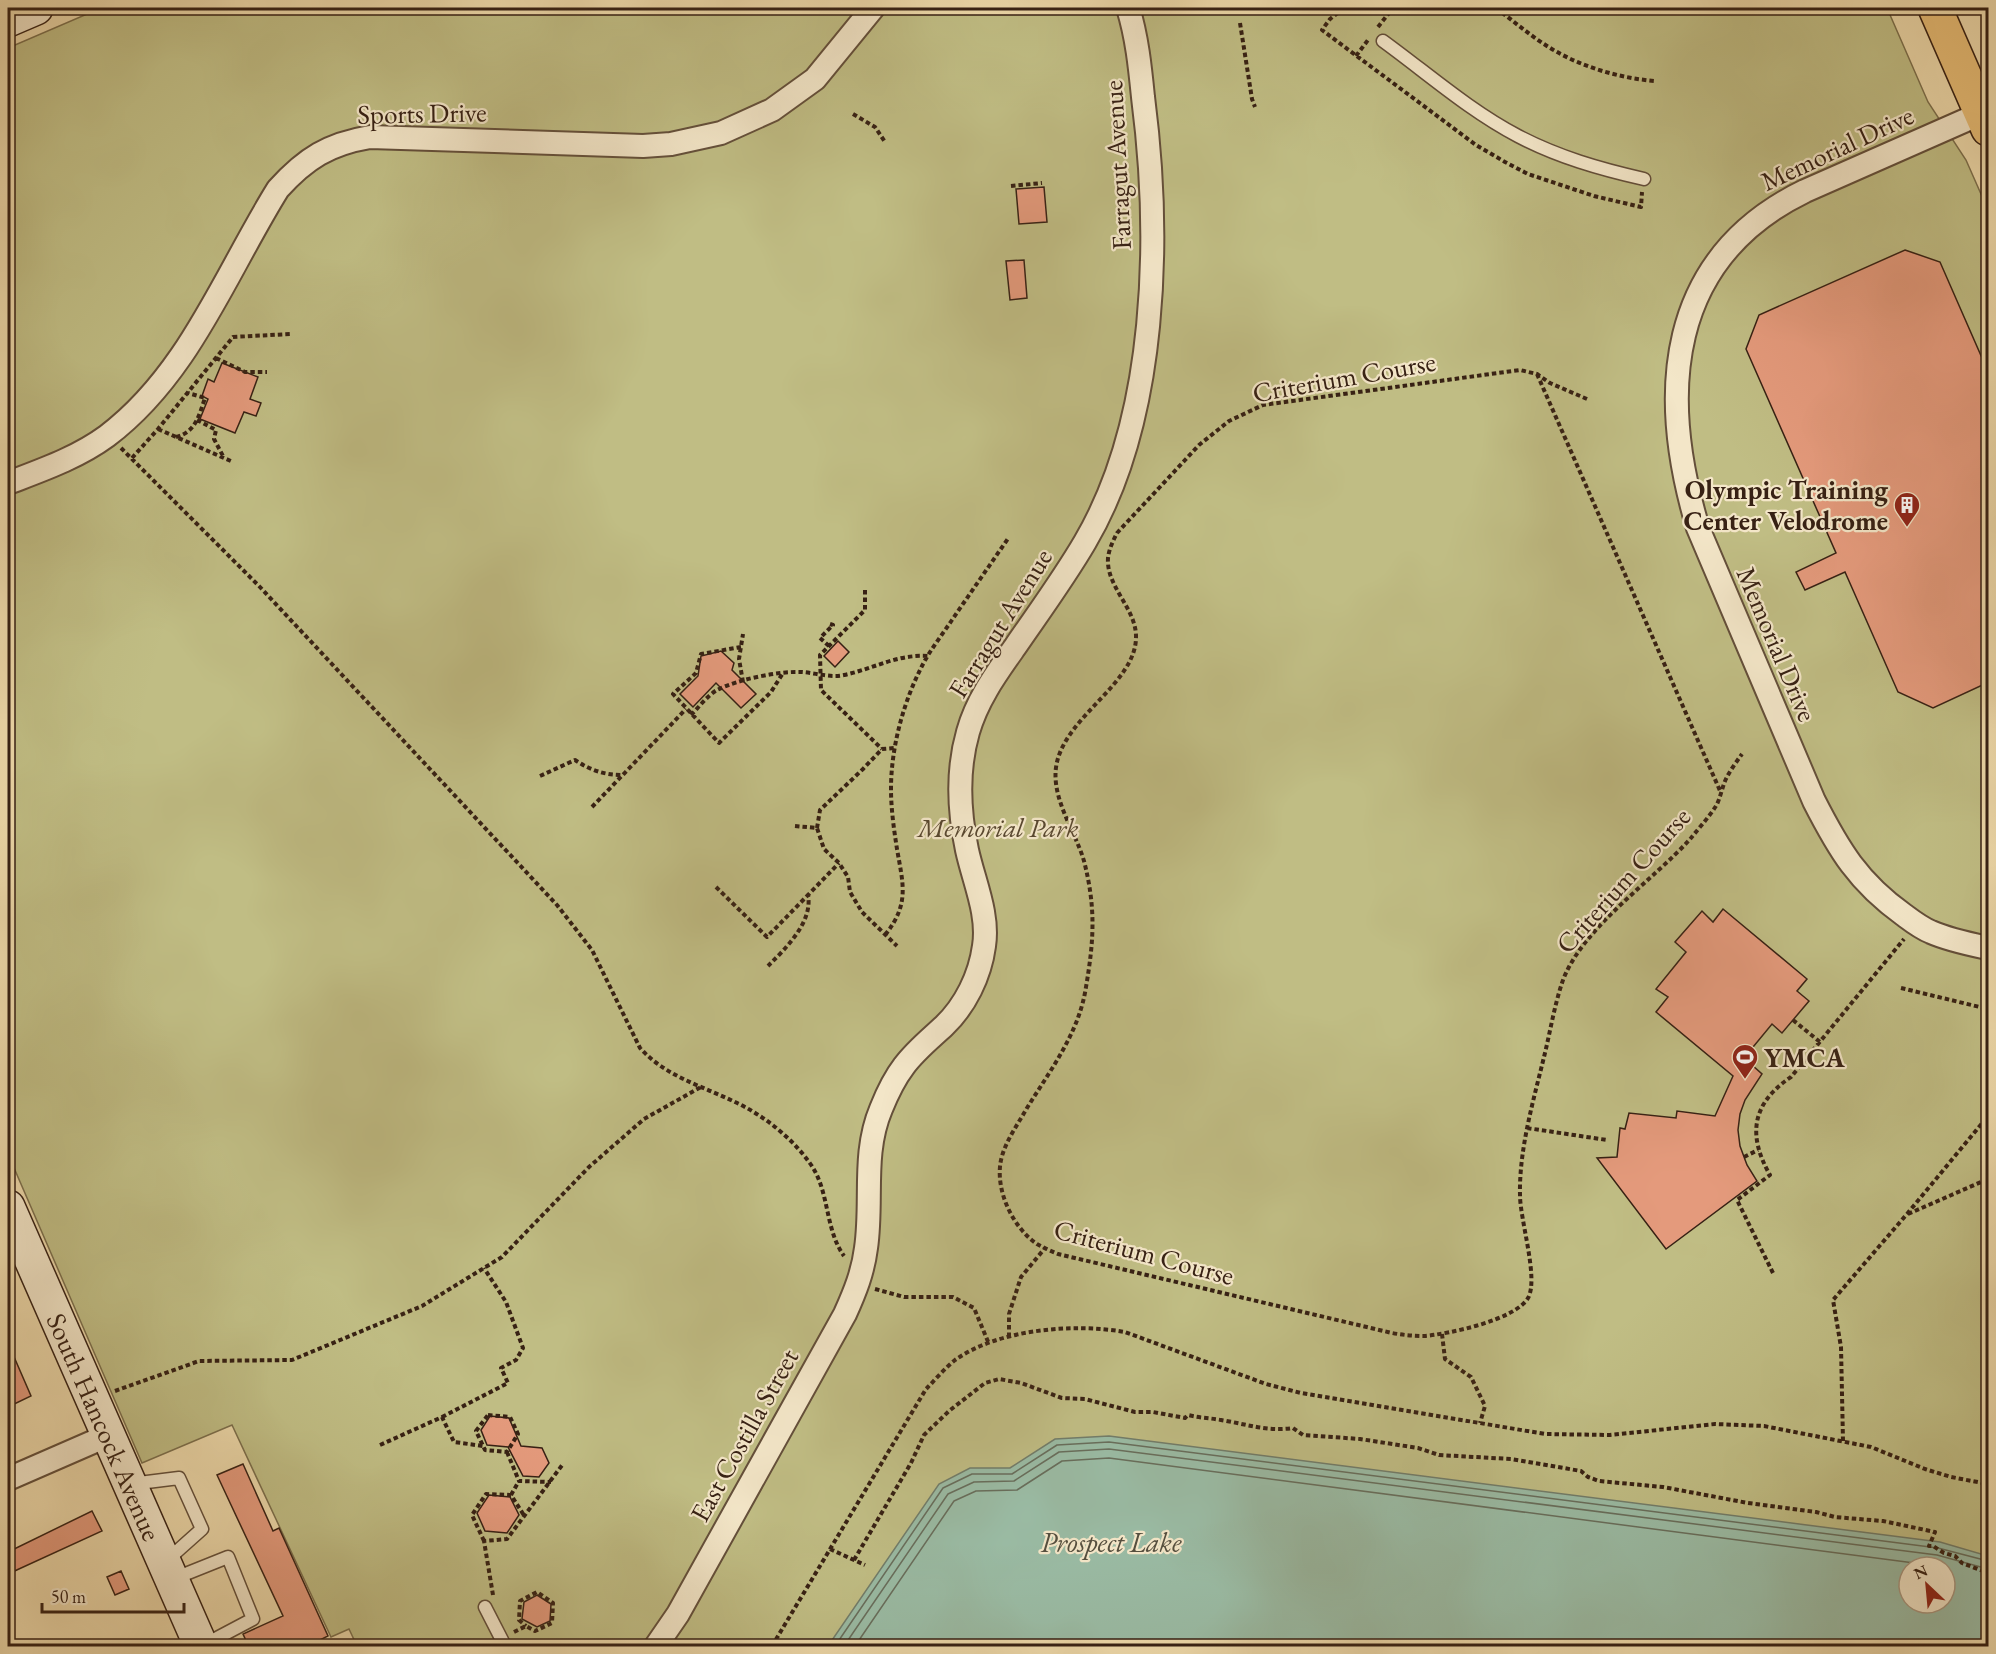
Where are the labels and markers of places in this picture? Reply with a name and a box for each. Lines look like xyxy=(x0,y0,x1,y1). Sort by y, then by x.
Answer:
place label: Olympic Training Center Velodrome xyxy=(1683,472,1888,538)
building icon: Olympic Training Center Velodrome xyxy=(1892,490,1922,528)
place label: YMCA xyxy=(1764,1040,1845,1075)
sports icon: YMCA xyxy=(1730,1042,1760,1080)

